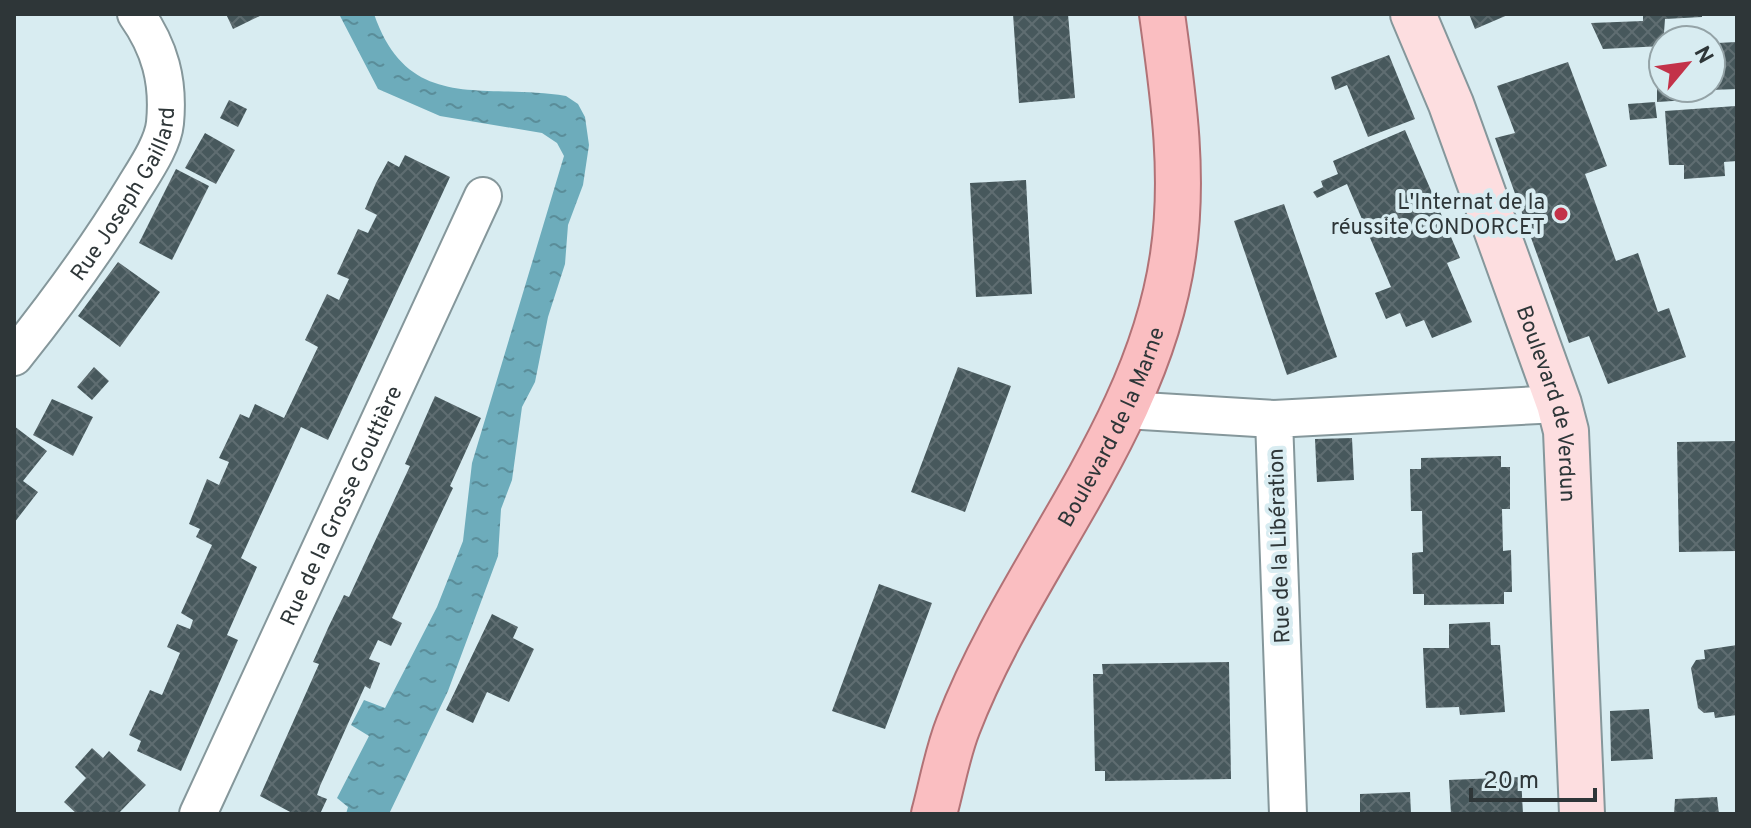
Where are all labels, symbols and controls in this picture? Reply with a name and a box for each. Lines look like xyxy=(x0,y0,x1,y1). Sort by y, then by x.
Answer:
north arrow xyxy=(1647,24,1727,104)
text: N xyxy=(1687,42,1718,69)
street label: Rue Joseph Gaillard xyxy=(66,106,182,287)
place label: L'Internat de la réussite CONDORCET xyxy=(1331,190,1545,242)
marker: L'Internat de la réussite CONDORCET xyxy=(1552,205,1570,223)
street label: Boulevard de Verdun xyxy=(1509,302,1580,503)
street label: Boulevard de la Marne xyxy=(1053,324,1172,532)
street label: Rue de la Grosse Gouttière xyxy=(276,382,410,631)
street label: Rue de la Libération xyxy=(1264,448,1297,644)
scale bar xyxy=(1471,752,1595,802)
text: 20 m xyxy=(1483,767,1539,797)

